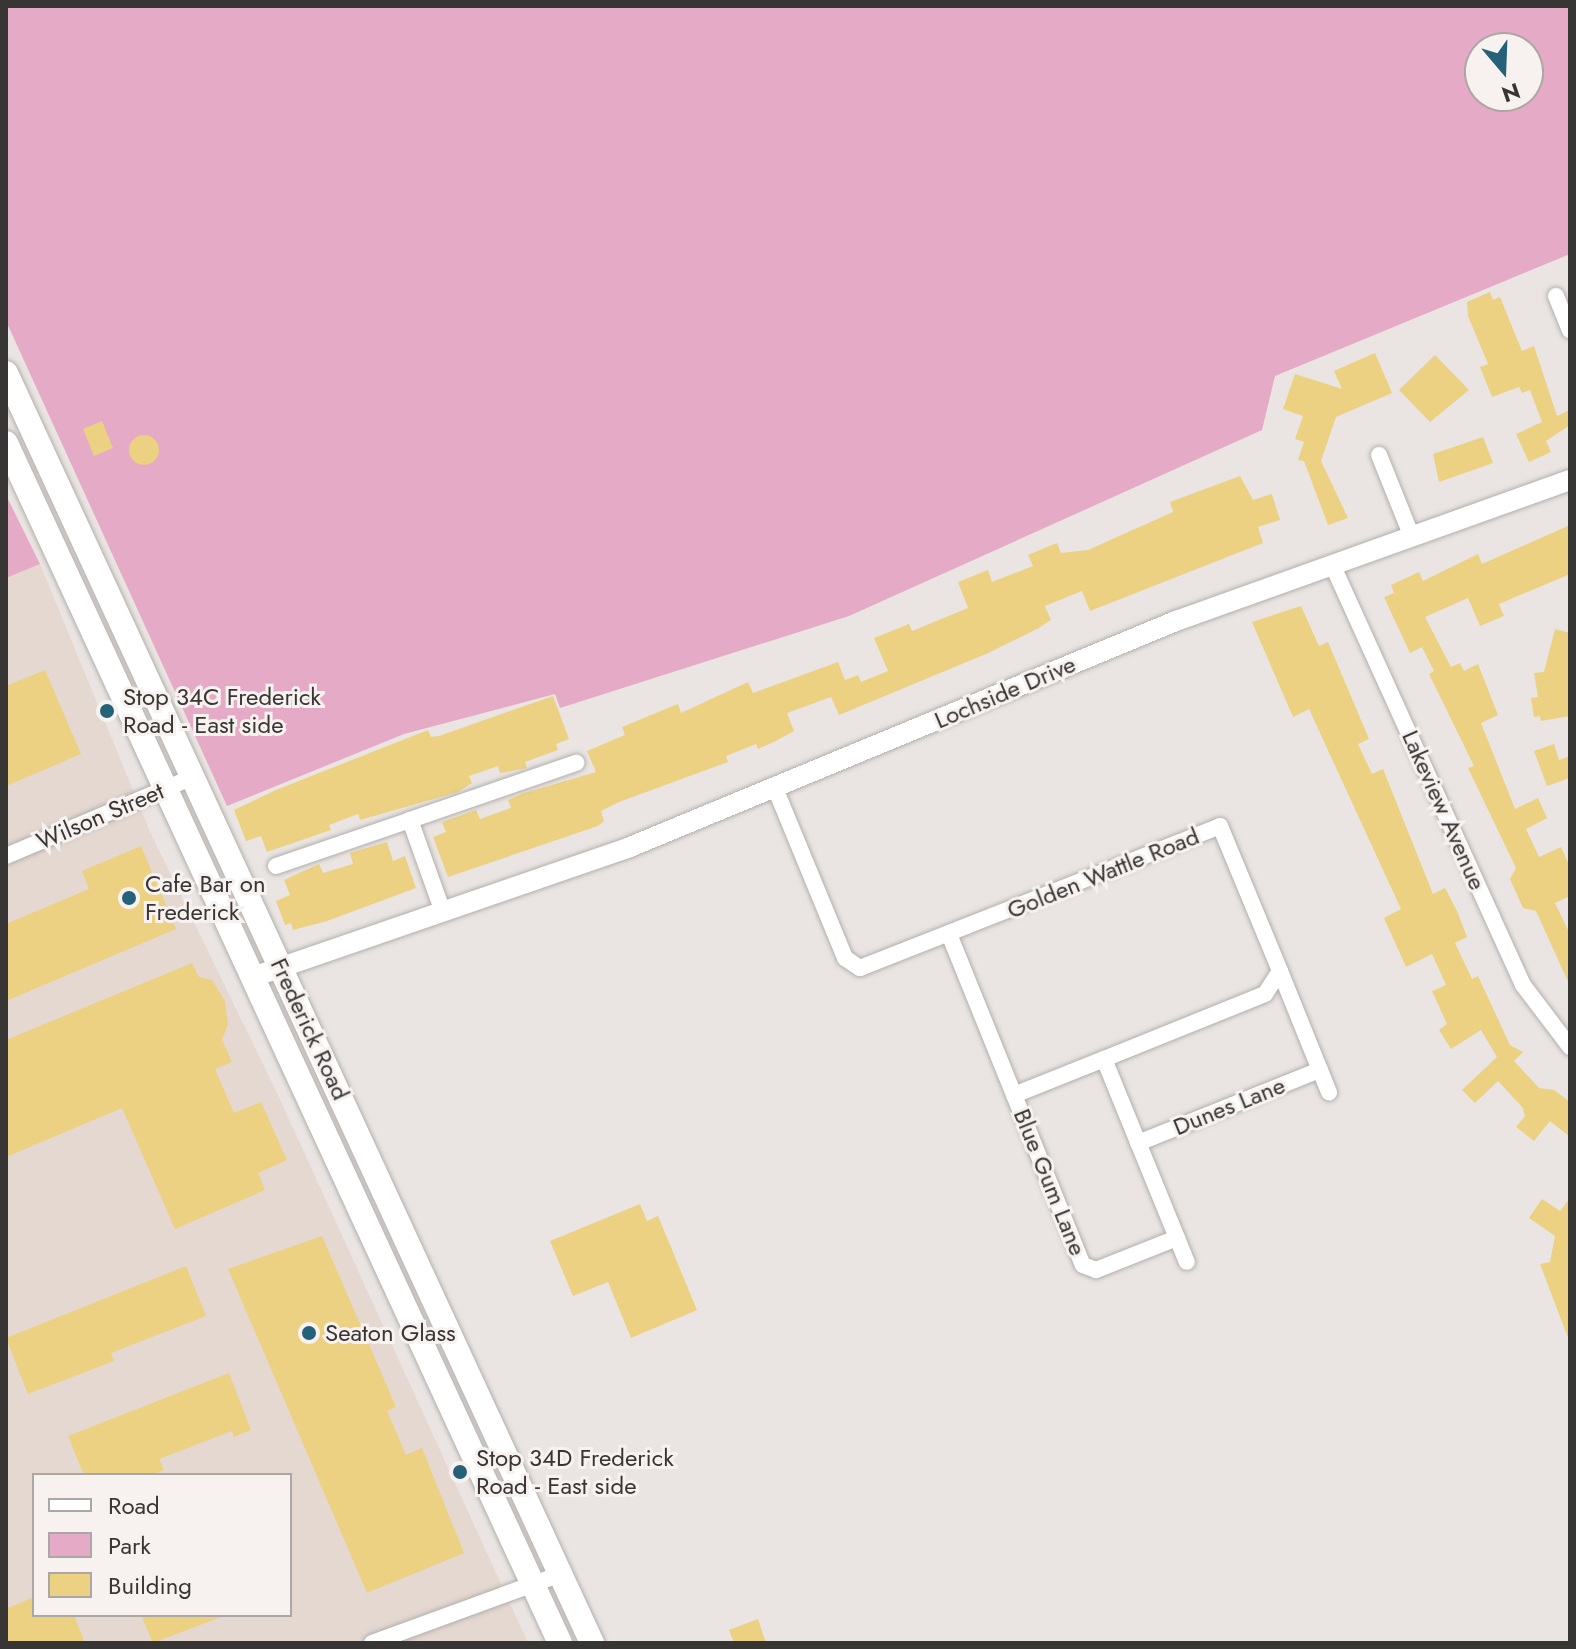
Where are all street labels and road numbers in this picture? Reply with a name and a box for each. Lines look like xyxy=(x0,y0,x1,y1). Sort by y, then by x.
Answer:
street label: Lochside Drive xyxy=(930,649,1080,735)
street label: Lakeview Avenue xyxy=(1396,726,1492,894)
street label: Wilson Street xyxy=(32,776,168,856)
street label: Golden Wattle Road xyxy=(1003,821,1203,925)
street label: Frederick Road xyxy=(265,953,355,1105)
street label: Dunes Lane xyxy=(1169,1071,1289,1141)
street label: Blue Gum Lane xyxy=(1008,1105,1092,1259)

